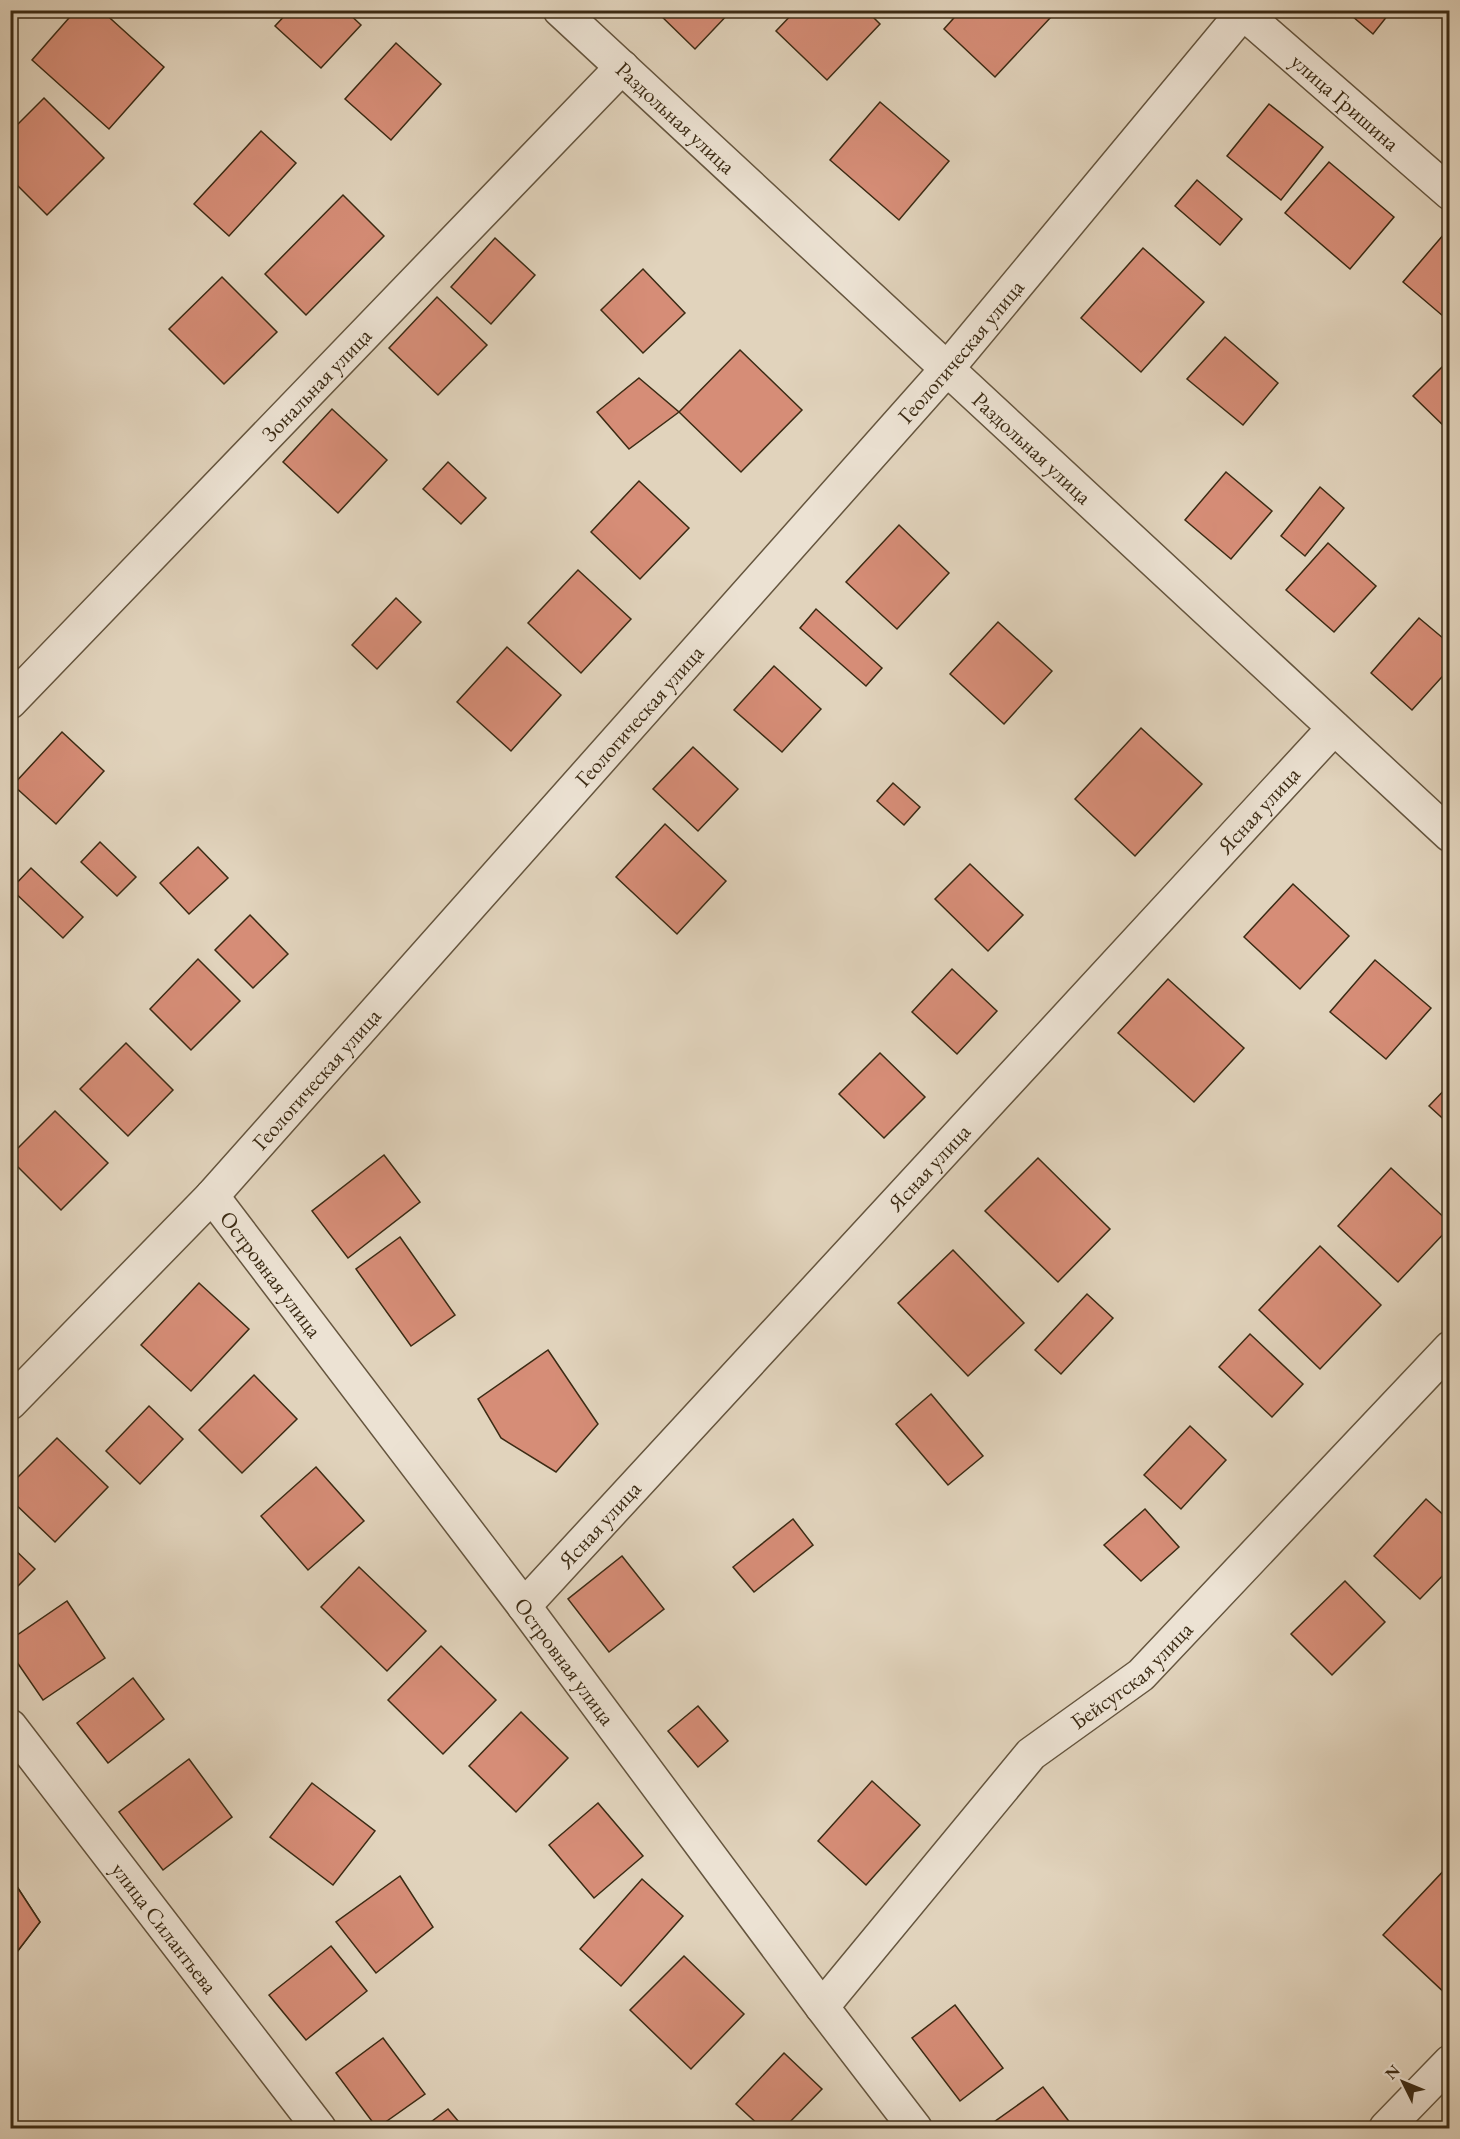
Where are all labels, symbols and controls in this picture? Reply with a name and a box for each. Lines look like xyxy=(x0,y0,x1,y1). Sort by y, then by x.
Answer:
street label: улица Гришина xyxy=(1285,47,1406,157)
street label: Раздольная улица xyxy=(610,55,742,180)
street label: Геологическая улица xyxy=(891,273,1030,429)
street label: Зональная улица xyxy=(254,321,378,448)
street label: Раздольная улица xyxy=(966,385,1098,511)
street label: Геологическая улица xyxy=(568,638,710,793)
street label: Ясная улица xyxy=(1210,760,1306,861)
street label: Геологическая улица xyxy=(245,1002,387,1156)
street label: Ясная улица xyxy=(880,1117,977,1218)
street label: Островная улица xyxy=(214,1205,329,1344)
street label: Ясная улица xyxy=(551,1474,647,1575)
street label: Островная улица xyxy=(508,1591,622,1731)
street label: Бейсугская улица xyxy=(1065,1615,1199,1736)
street label: улица Силантьева xyxy=(105,1856,225,1999)
north arrow xyxy=(1373,2052,1433,2112)
text: N xyxy=(1380,2060,1405,2084)

